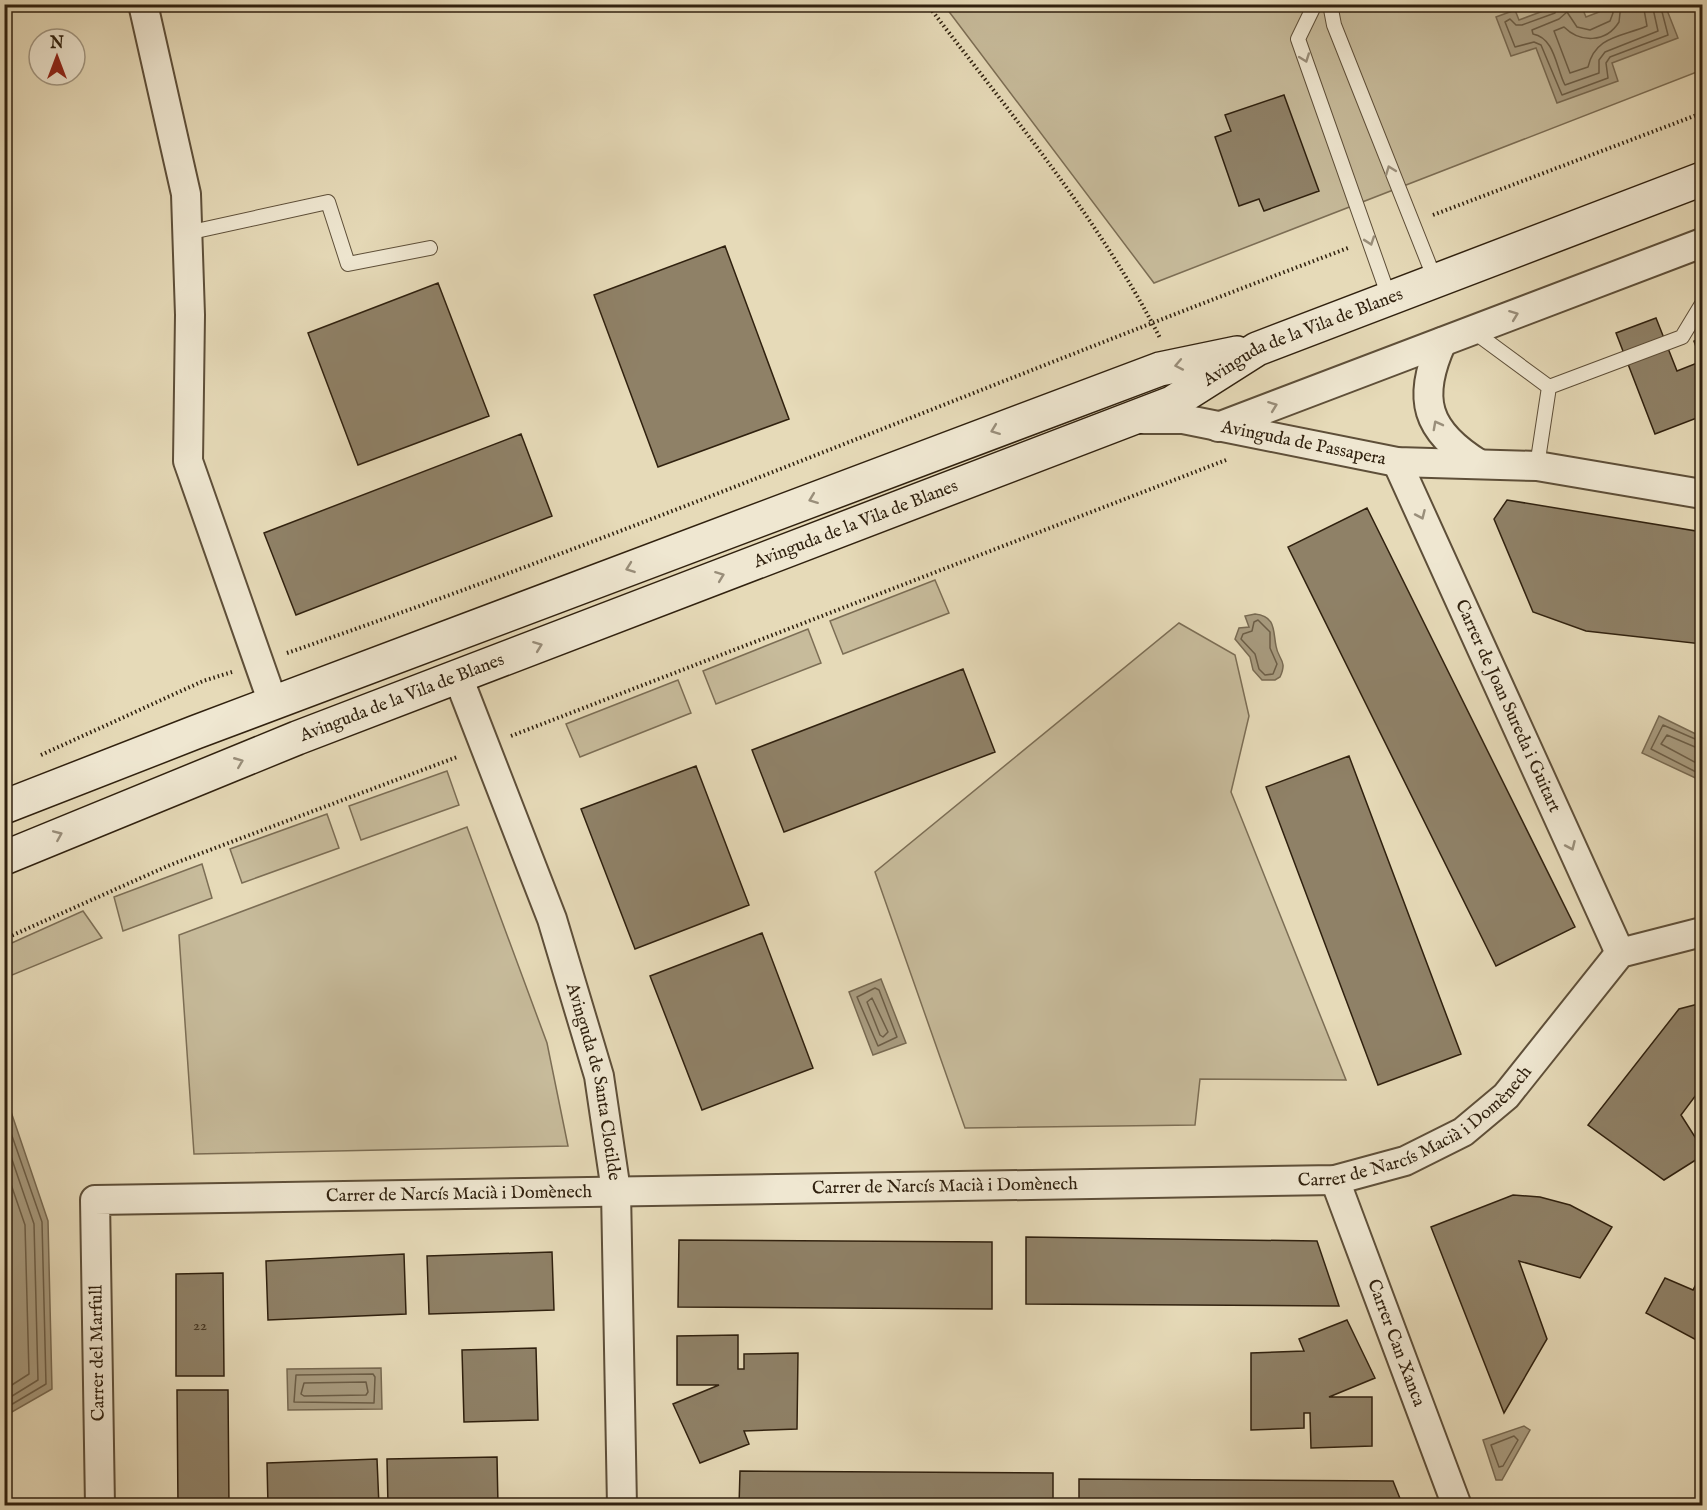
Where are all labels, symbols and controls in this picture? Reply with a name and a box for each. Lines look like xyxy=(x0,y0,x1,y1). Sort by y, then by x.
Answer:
north arrow xyxy=(27,27,87,87)
text: N xyxy=(49,34,64,54)
one-way arrow xyxy=(1297,52,1310,63)
one-way arrow xyxy=(1385,165,1397,176)
one-way arrow xyxy=(1363,235,1375,246)
street label: Avinguda de la Vila de Blanes xyxy=(1198,283,1406,392)
one-way arrow xyxy=(1508,310,1519,323)
one-way arrow xyxy=(1174,358,1184,371)
one-way arrow xyxy=(1266,401,1277,413)
street label: Avinguda de Passapera xyxy=(1218,415,1388,471)
one-way arrow xyxy=(1433,420,1444,431)
one-way arrow xyxy=(990,423,1001,435)
street label: Avinguda de la Vila de Blanes xyxy=(749,475,961,574)
one-way arrow xyxy=(808,492,819,504)
one-way arrow xyxy=(1414,509,1426,520)
one-way arrow xyxy=(625,560,636,573)
one-way arrow xyxy=(714,570,725,583)
street label: Carrer de Joan Sureda i Guitart xyxy=(1450,596,1566,816)
one-way arrow xyxy=(532,641,543,653)
street label: Avinguda de la Vila de Blanes xyxy=(296,648,507,748)
one-way arrow xyxy=(233,756,244,769)
one-way arrow xyxy=(52,830,63,842)
one-way arrow xyxy=(1564,839,1576,850)
street label: Avinguda de Santa Clotilde xyxy=(560,979,626,1182)
street label: Carrer de Narcís Macià i Domènech xyxy=(1298,1061,1537,1192)
street label: Carrer de Narcís Macià i Domènech xyxy=(812,1173,1078,1200)
street label: Carrer de Narcís Macià i Domènech xyxy=(326,1180,592,1208)
street label: Carrer Can Xanca xyxy=(1362,1276,1430,1410)
street label: Carrer del Marfull xyxy=(85,1285,111,1421)
house number: 22 xyxy=(193,1316,207,1335)

